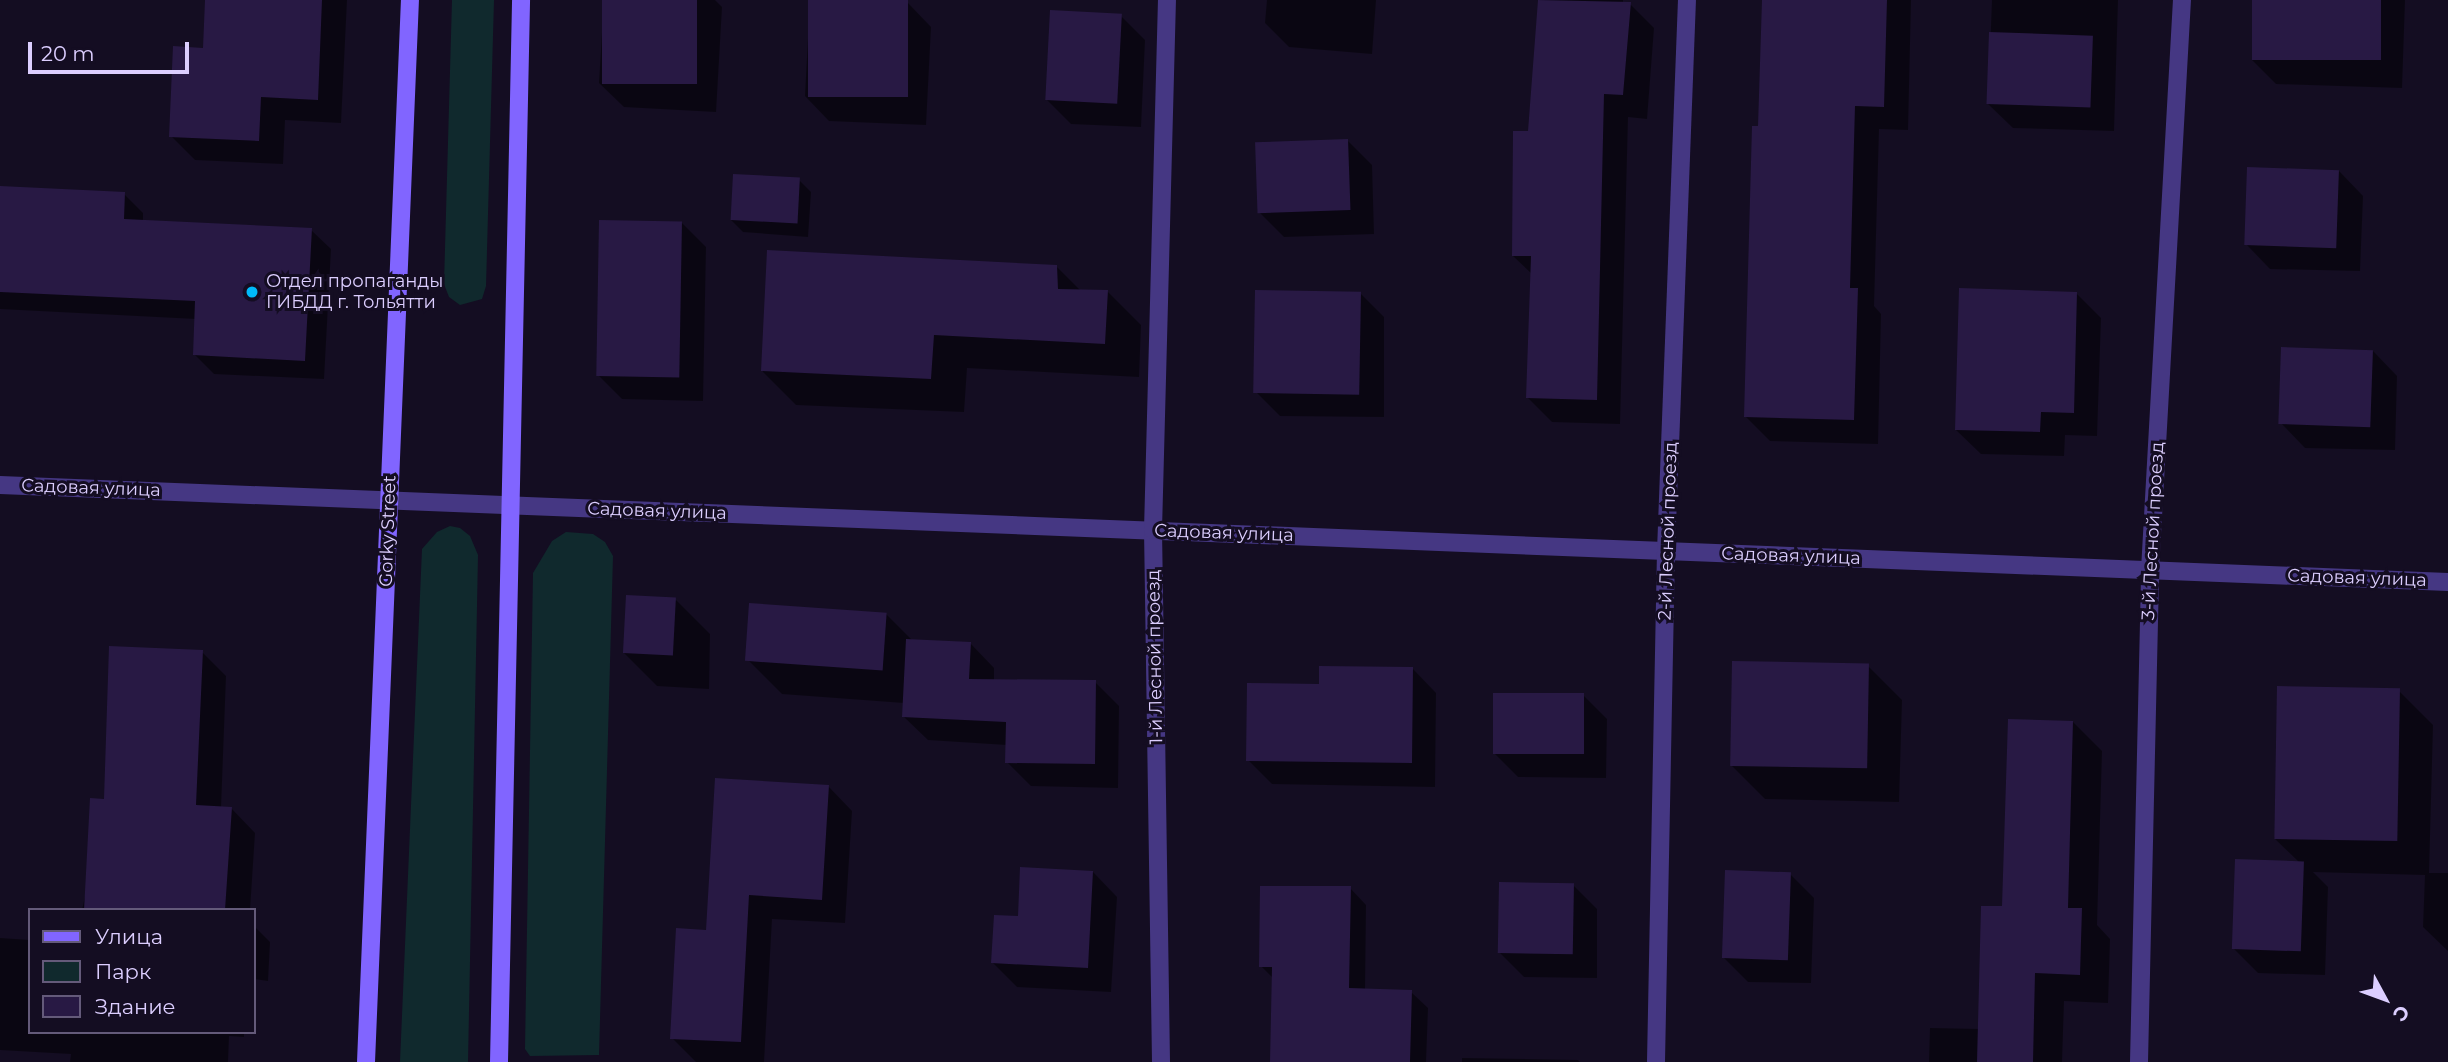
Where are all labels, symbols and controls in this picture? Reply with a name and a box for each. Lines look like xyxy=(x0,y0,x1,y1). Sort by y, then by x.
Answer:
scale bar xyxy=(32,28,192,72)
text: 20 m xyxy=(41,41,95,66)
place label: Отдел пропаганды ГИБДД г. Тольятти xyxy=(266,271,443,314)
marker: Отдел пропаганды ГИБДД г. Тольятти xyxy=(244,284,260,300)
street label: 2-й Лесной проезд xyxy=(1654,441,1682,621)
street label: 3-й Лесной проезд xyxy=(2138,441,2168,621)
street label: Садовая улица xyxy=(21,475,161,501)
street label: Gorky Street xyxy=(375,475,401,587)
street label: Садовая улица xyxy=(587,498,727,524)
street label: Садовая улица xyxy=(1154,520,1294,546)
street label: Садовая улица xyxy=(1721,543,1861,569)
street label: Садовая улица xyxy=(2287,565,2427,591)
street label: 1-й Лесной проезд xyxy=(1143,569,1167,745)
legend xyxy=(28,908,256,1034)
text: Улица xyxy=(95,924,163,949)
text: Парк xyxy=(95,959,151,984)
north arrow xyxy=(2350,964,2420,1034)
text: Здание xyxy=(95,994,176,1019)
text: С xyxy=(2388,1000,2414,1026)

